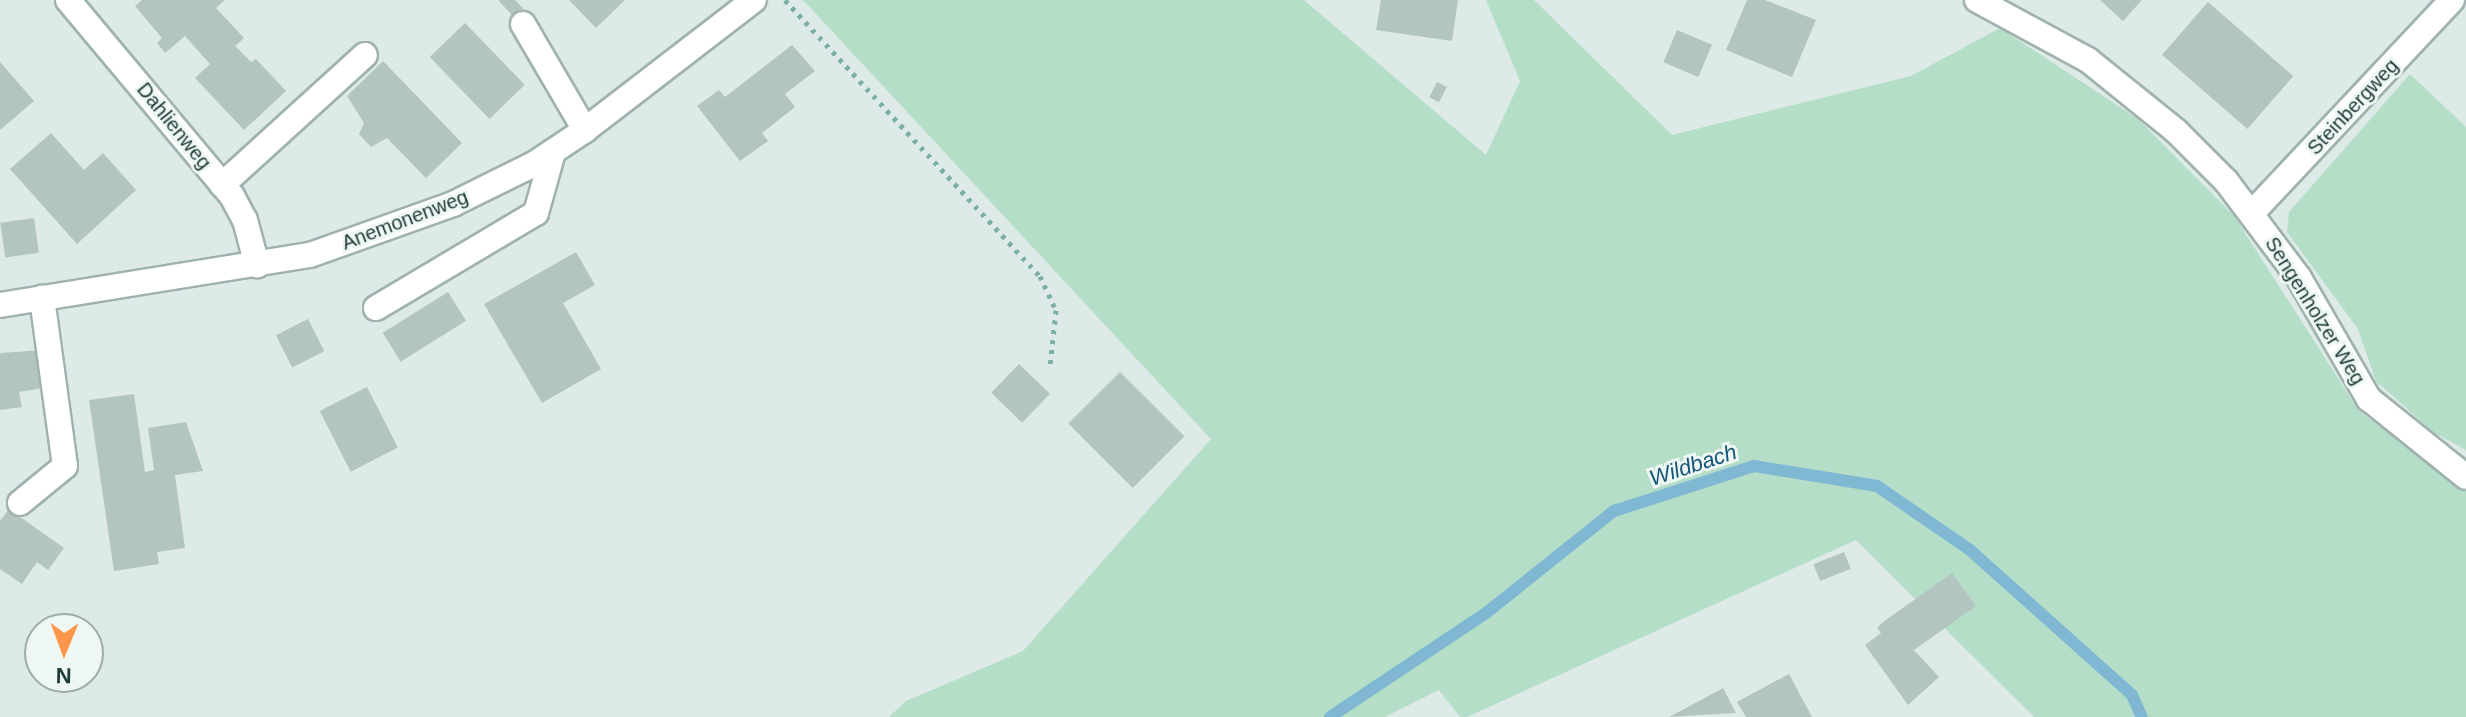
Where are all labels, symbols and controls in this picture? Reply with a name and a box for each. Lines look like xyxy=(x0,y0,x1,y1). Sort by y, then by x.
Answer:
street label: Steinbergweg xyxy=(2303,54,2403,160)
street label: Dahlienweg xyxy=(132,78,216,174)
street label: Anemonenweg xyxy=(338,185,472,255)
street label: Sengenholzer Weg xyxy=(2260,233,2370,389)
water label: Wildbach xyxy=(1646,438,1740,492)
north arrow xyxy=(24,613,104,693)
text: N xyxy=(55,663,72,688)

